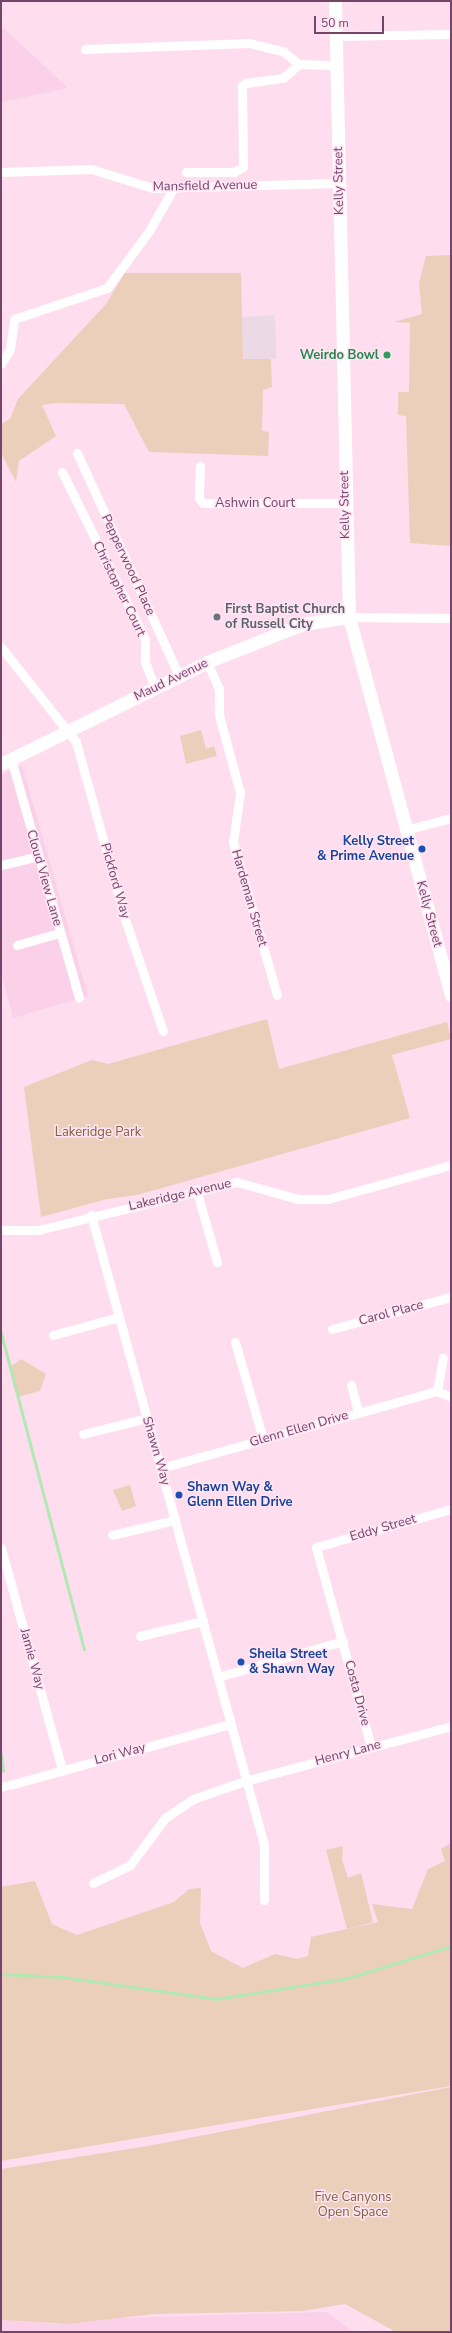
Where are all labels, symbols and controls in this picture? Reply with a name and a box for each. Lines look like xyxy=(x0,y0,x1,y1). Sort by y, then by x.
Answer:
scale bar xyxy=(316,8,386,34)
text: 50 m xyxy=(321,15,349,31)
street label: Kelly Street xyxy=(331,147,347,215)
street label: Mansfield Avenue xyxy=(152,177,258,195)
place label: Weirdo Bowl xyxy=(300,347,379,363)
marker: Weirdo Bowl xyxy=(382,350,392,360)
street label: Kelly Street xyxy=(337,471,353,539)
street label: Ashwin Court xyxy=(215,495,295,511)
street label: Pepperwood Place xyxy=(98,512,158,618)
street label: Christopher Court xyxy=(89,539,149,639)
place label: First Baptist Church of Russell City xyxy=(225,602,345,633)
marker: First Baptist Church of Russell City xyxy=(212,612,222,622)
street label: Maud Avenue xyxy=(131,655,211,705)
street label: Cloud View Lane xyxy=(23,828,65,928)
place label: Kelly Street & Prime Avenue xyxy=(317,834,414,865)
street label: Pickford Way xyxy=(97,842,133,920)
marker: Kelly Street & Prime Avenue xyxy=(417,844,427,854)
street label: Hardeman Street xyxy=(228,848,270,948)
street label: Kelly Street xyxy=(413,879,445,949)
park label: Lakeridge Park xyxy=(55,1124,141,1140)
street label: Lakeridge Avenue xyxy=(127,1176,233,1214)
street label: Carol Place xyxy=(357,1297,425,1329)
street label: Glenn Ellen Drive xyxy=(248,1407,350,1451)
street label: Shawn Way xyxy=(139,1415,173,1487)
place label: Shawn Way & Glenn Ellen Drive xyxy=(187,1480,293,1511)
marker: Shawn Way & Glenn Ellen Drive xyxy=(174,1490,184,1500)
street label: Eddy Street xyxy=(348,1511,418,1545)
street label: Jamie Way xyxy=(16,1627,48,1691)
place label: Sheila Street & Shawn Way xyxy=(249,1647,335,1678)
marker: Sheila Street & Shawn Way xyxy=(236,1657,246,1667)
street label: Costa Drive xyxy=(341,1658,373,1728)
street label: Henry Lane xyxy=(313,1737,383,1769)
street label: Lori Way xyxy=(93,1740,147,1768)
park label: Five Canyons Open Space xyxy=(314,2190,392,2221)

